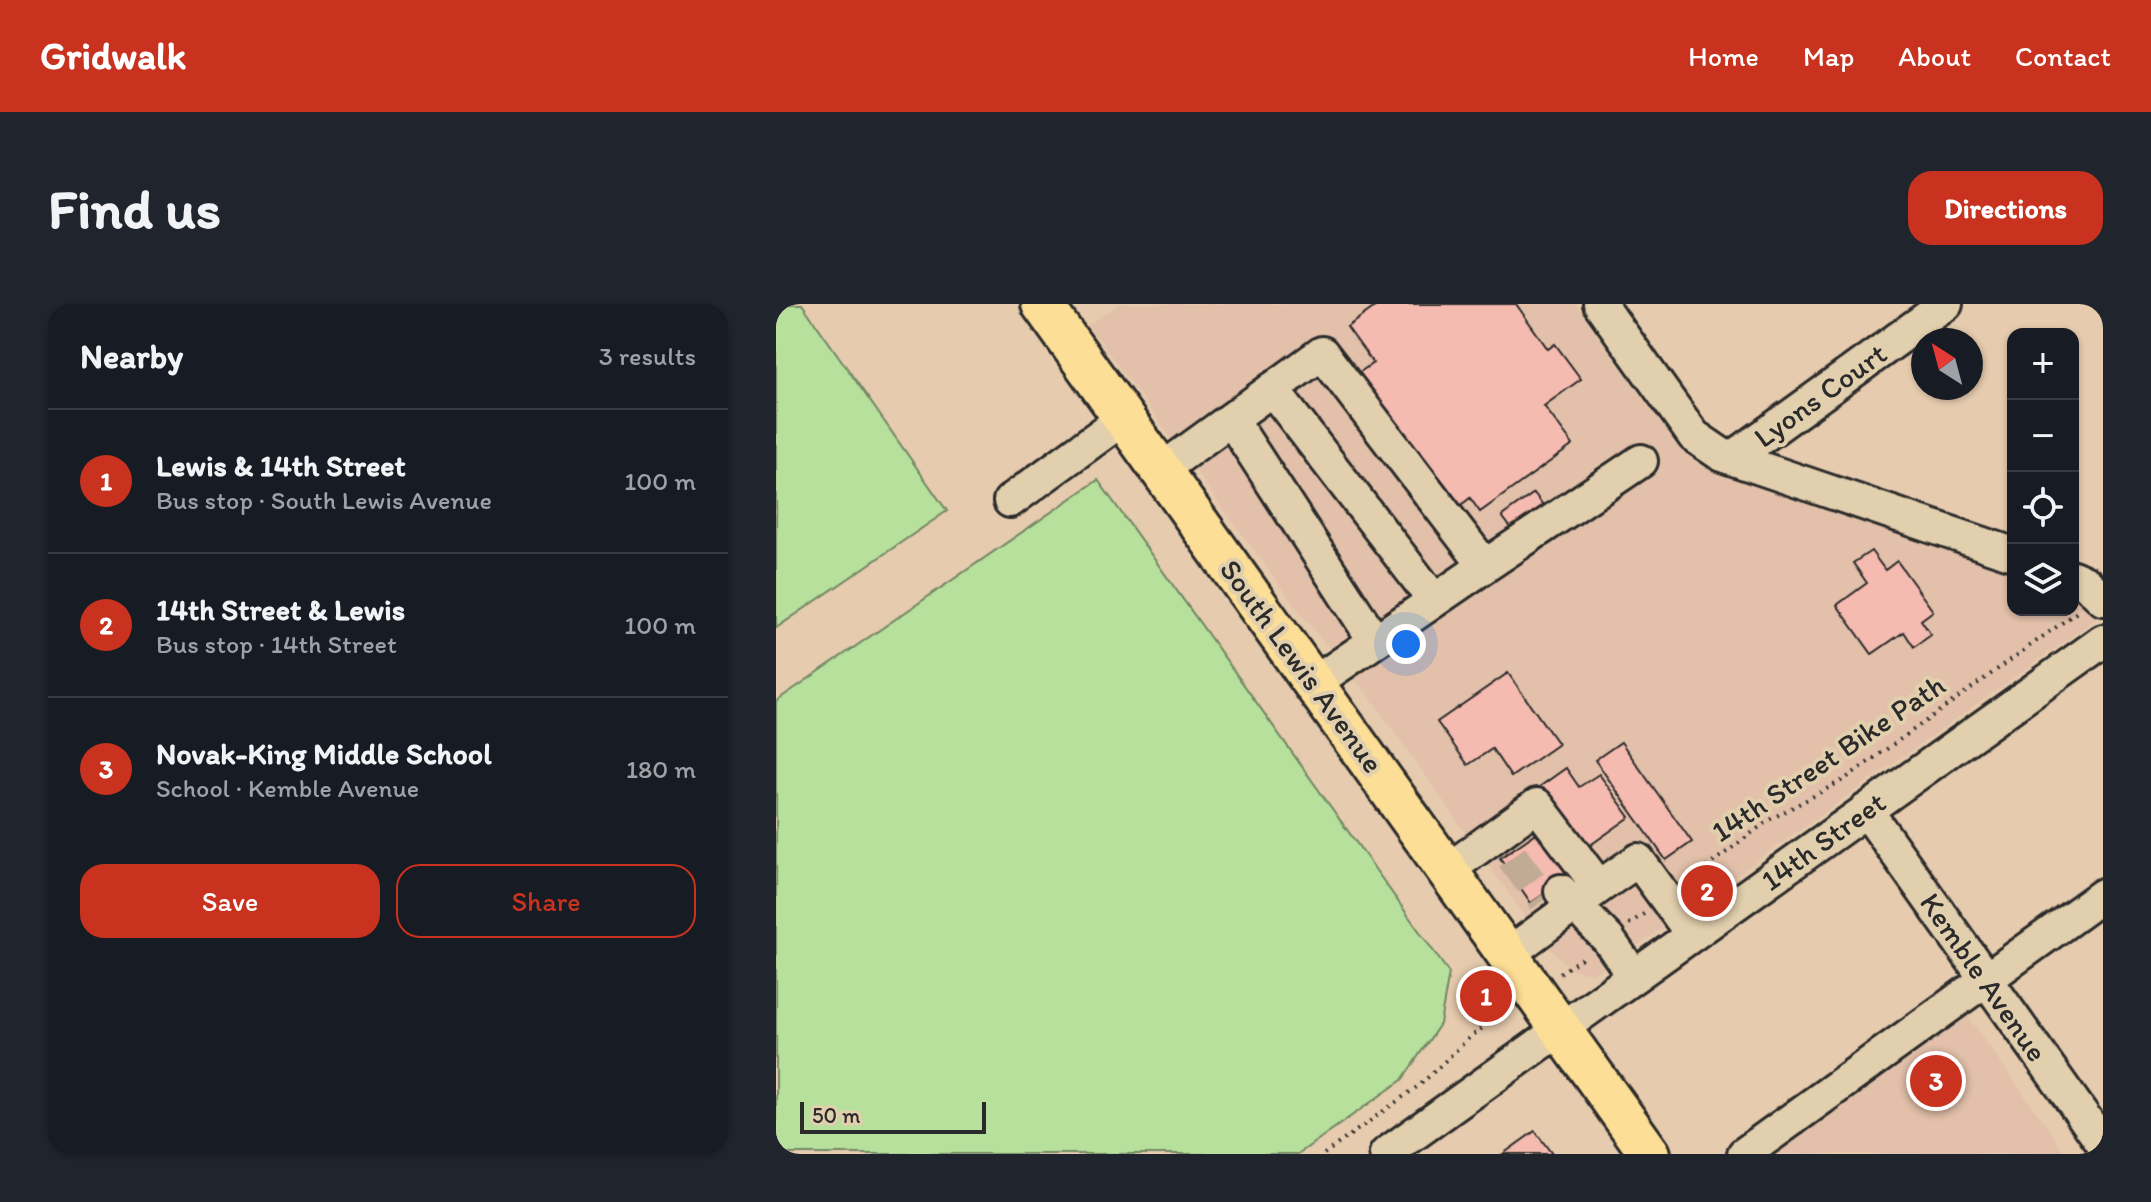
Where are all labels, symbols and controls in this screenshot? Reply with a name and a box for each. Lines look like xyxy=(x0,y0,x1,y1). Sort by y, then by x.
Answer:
text: Gridwalk xyxy=(40,33,186,79)
text: Home xyxy=(1688,39,1759,73)
text: Map xyxy=(1803,39,1854,73)
text: About xyxy=(1898,39,1971,73)
text: Contact xyxy=(2015,39,2111,73)
button: Directions xyxy=(1908,171,2103,245)
text: Find us xyxy=(48,175,221,242)
north arrow xyxy=(1911,328,1983,400)
map controls xyxy=(2007,328,2079,616)
button: + xyxy=(2007,328,2079,400)
street label: Lyons Court xyxy=(1747,335,1893,455)
text: Nearby xyxy=(80,336,183,377)
text: 3 results xyxy=(599,340,696,372)
button: − xyxy=(2007,400,2079,472)
text: Lewis & 14th Street xyxy=(156,447,406,484)
text: 1 xyxy=(100,465,112,497)
text: 100 m xyxy=(624,465,696,497)
button: locate xyxy=(2007,472,2079,544)
text: Bus stop · South Lewis Avenue xyxy=(156,484,492,516)
button: layers xyxy=(2007,544,2079,616)
street label: South Lewis Avenue xyxy=(1212,552,1392,780)
text: 14th Street & Lewis xyxy=(156,591,405,628)
text: 2 xyxy=(99,609,113,641)
text: 100 m xyxy=(624,609,696,641)
your location xyxy=(1386,624,1426,664)
text: Bus stop · 14th Street xyxy=(156,628,397,660)
street label: 14th Street Bike Path xyxy=(1705,667,1951,849)
text: Novak-King Middle School xyxy=(156,735,492,772)
text: 3 xyxy=(99,753,113,785)
text: 180 m xyxy=(626,753,696,785)
text: School · Kemble Avenue xyxy=(156,772,419,804)
street label: 14th Street xyxy=(1754,784,1892,898)
pin: 2 xyxy=(1681,861,1733,921)
button: Save xyxy=(80,864,380,938)
button: Share xyxy=(396,864,696,938)
street label: Kemble Avenue xyxy=(1912,885,2056,1069)
pin: 1 xyxy=(1460,966,1512,1026)
pin: 3 xyxy=(1910,1051,1962,1111)
scale bar xyxy=(800,1098,986,1134)
text: 50 m xyxy=(812,1102,861,1129)

